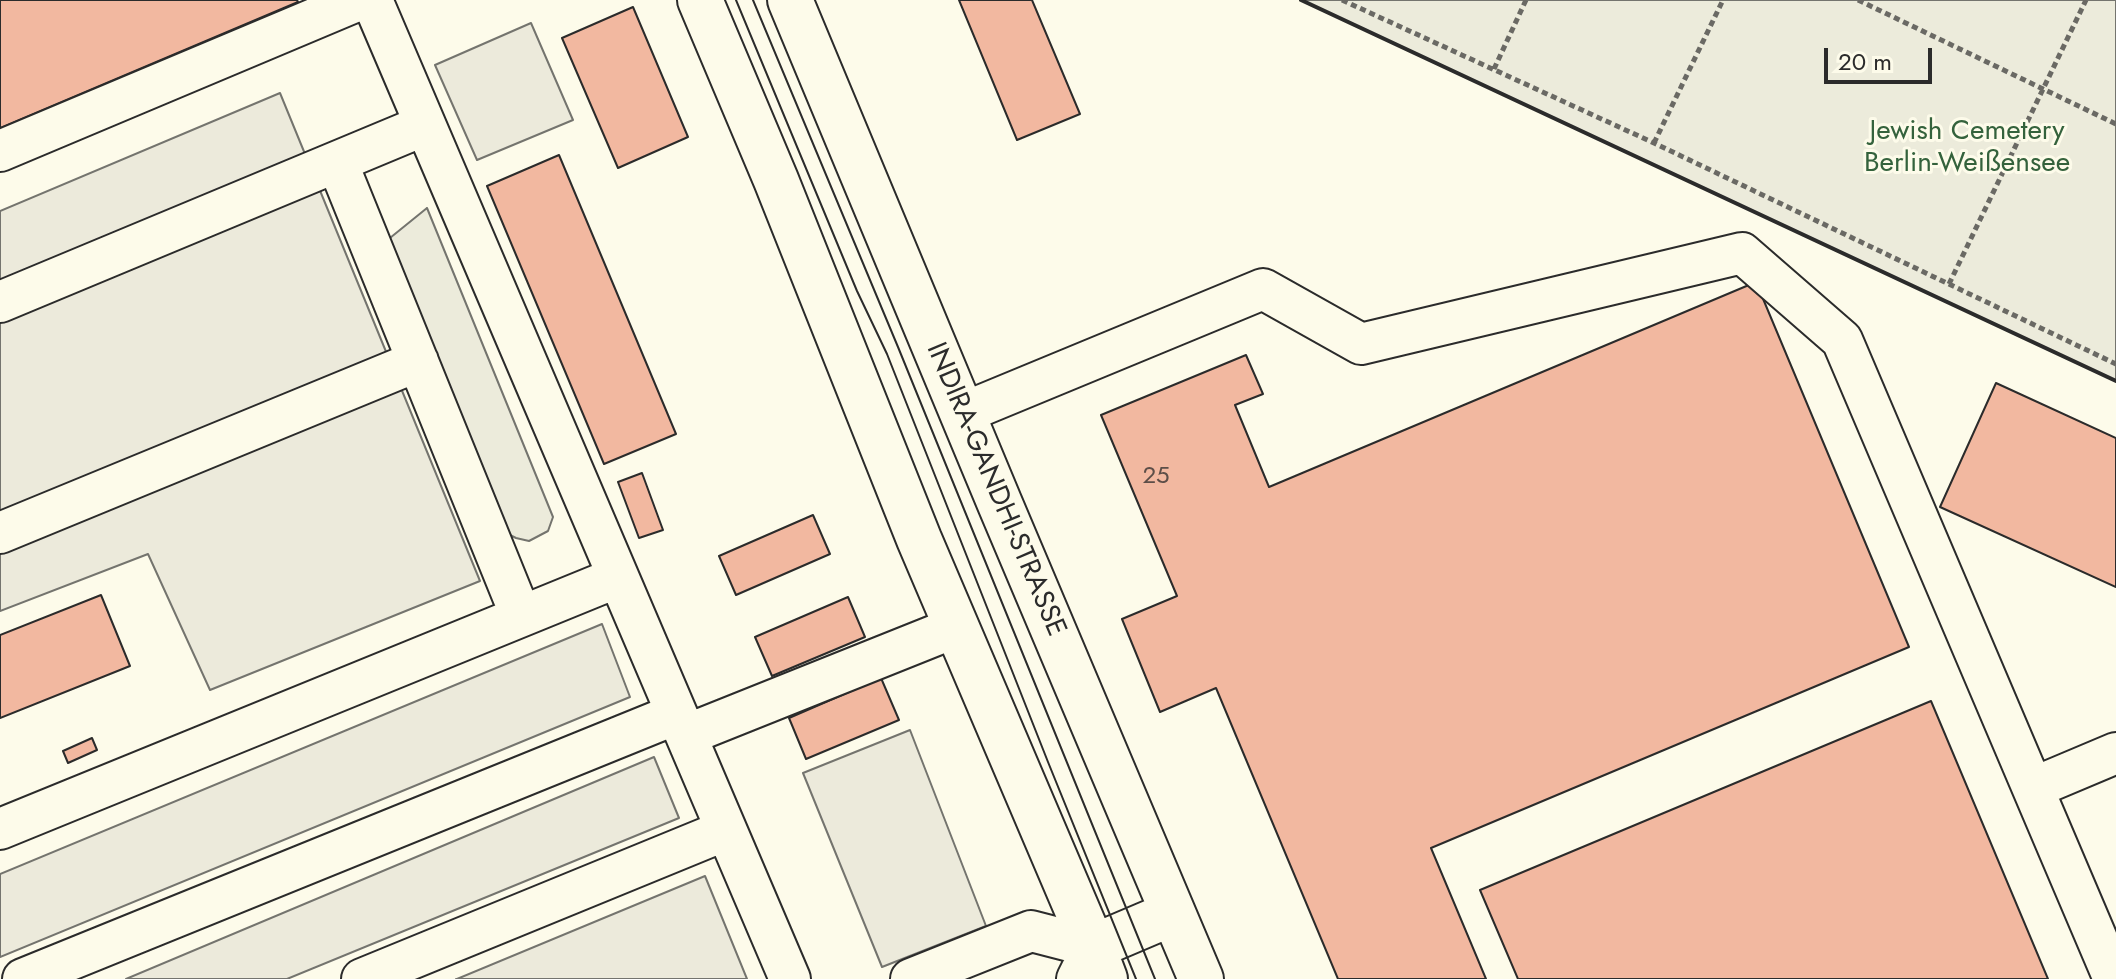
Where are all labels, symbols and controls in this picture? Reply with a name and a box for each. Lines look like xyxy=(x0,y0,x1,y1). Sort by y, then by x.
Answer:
scale bar xyxy=(1828,32,1936,82)
text: 20 m xyxy=(1838,44,1892,79)
park label: Jewish Cemetery Berlin-Weißensee xyxy=(1864,115,2070,181)
street label: INDIRA-GANDHI-STRASSE xyxy=(918,338,1072,642)
house number: 25 xyxy=(1142,463,1170,491)

